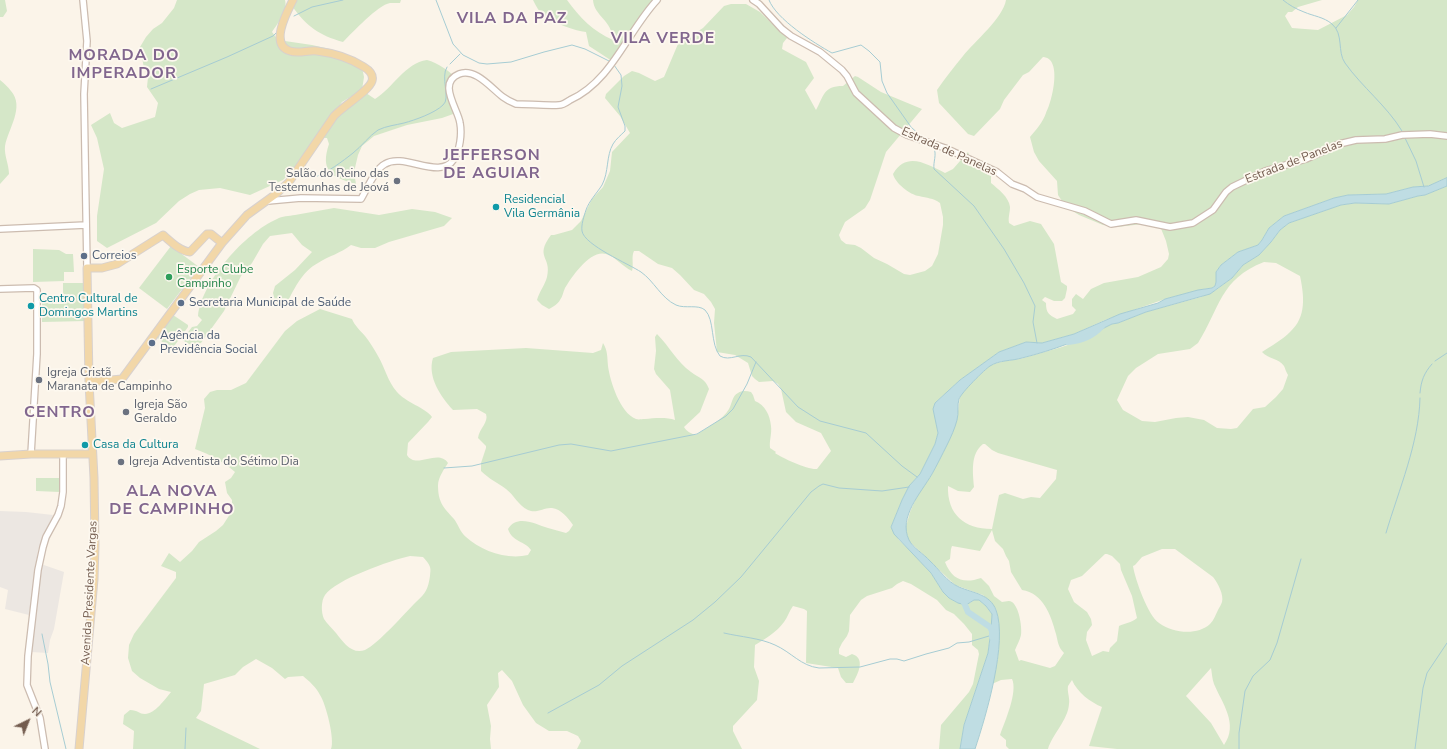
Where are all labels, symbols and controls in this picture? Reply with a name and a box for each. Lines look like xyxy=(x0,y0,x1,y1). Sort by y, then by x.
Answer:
district label: VILA DA PAZ xyxy=(457,9,567,29)
district label: VILA VERDE xyxy=(611,29,715,49)
district label: MORADA DO IMPERADOR xyxy=(68,46,180,84)
street label: Estrada de Panelas xyxy=(899,125,999,179)
street label: Estrada de Panelas xyxy=(1243,137,1345,187)
district label: JEFFERSON DE AGUIAR xyxy=(443,146,541,184)
place label: Salão do Reino das Testemunhas de Jeová xyxy=(268,167,389,195)
marker: Salão do Reino das Testemunhas de Jeová xyxy=(392,176,402,186)
place label: Residencial Vila Germânia xyxy=(504,193,580,221)
marker: Residencial Vila Germânia xyxy=(491,202,501,212)
place label: Correios xyxy=(92,249,136,263)
marker: Correios xyxy=(79,251,89,261)
place label: Esporte Clube Campinho xyxy=(177,263,253,291)
marker: Esporte Clube Campinho xyxy=(164,272,174,282)
place label: Centro Cultural de Domingos Martins xyxy=(39,292,138,320)
place label: Secretaria Municipal de Saúde xyxy=(189,296,351,310)
marker: Secretaria Municipal de Saúde xyxy=(176,298,186,308)
marker: Centro Cultural de Domingos Martins xyxy=(26,301,36,311)
place label: Agência da Previdência Social xyxy=(160,329,257,357)
marker: Agência da Previdência Social xyxy=(147,338,157,348)
place label: Igreja Cristã Maranata de Campinho xyxy=(47,366,172,394)
marker: Igreja Cristã Maranata de Campinho xyxy=(34,375,44,385)
place label: Igreja São Geraldo xyxy=(134,398,187,426)
district label: CENTRO xyxy=(24,403,96,423)
marker: Igreja São Geraldo xyxy=(121,407,131,417)
place label: Casa da Cultura xyxy=(93,438,179,452)
marker: Casa da Cultura xyxy=(80,440,90,450)
place label: Igreja Adventista do Sétimo Dia xyxy=(129,455,299,469)
marker: Igreja Adventista do Sétimo Dia xyxy=(116,457,126,467)
district label: ALA NOVA DE CAMPINHO xyxy=(109,482,235,520)
street label: Avenida Presidente Vargas xyxy=(79,520,101,666)
north arrow xyxy=(8,701,48,741)
text: N xyxy=(28,704,45,720)

